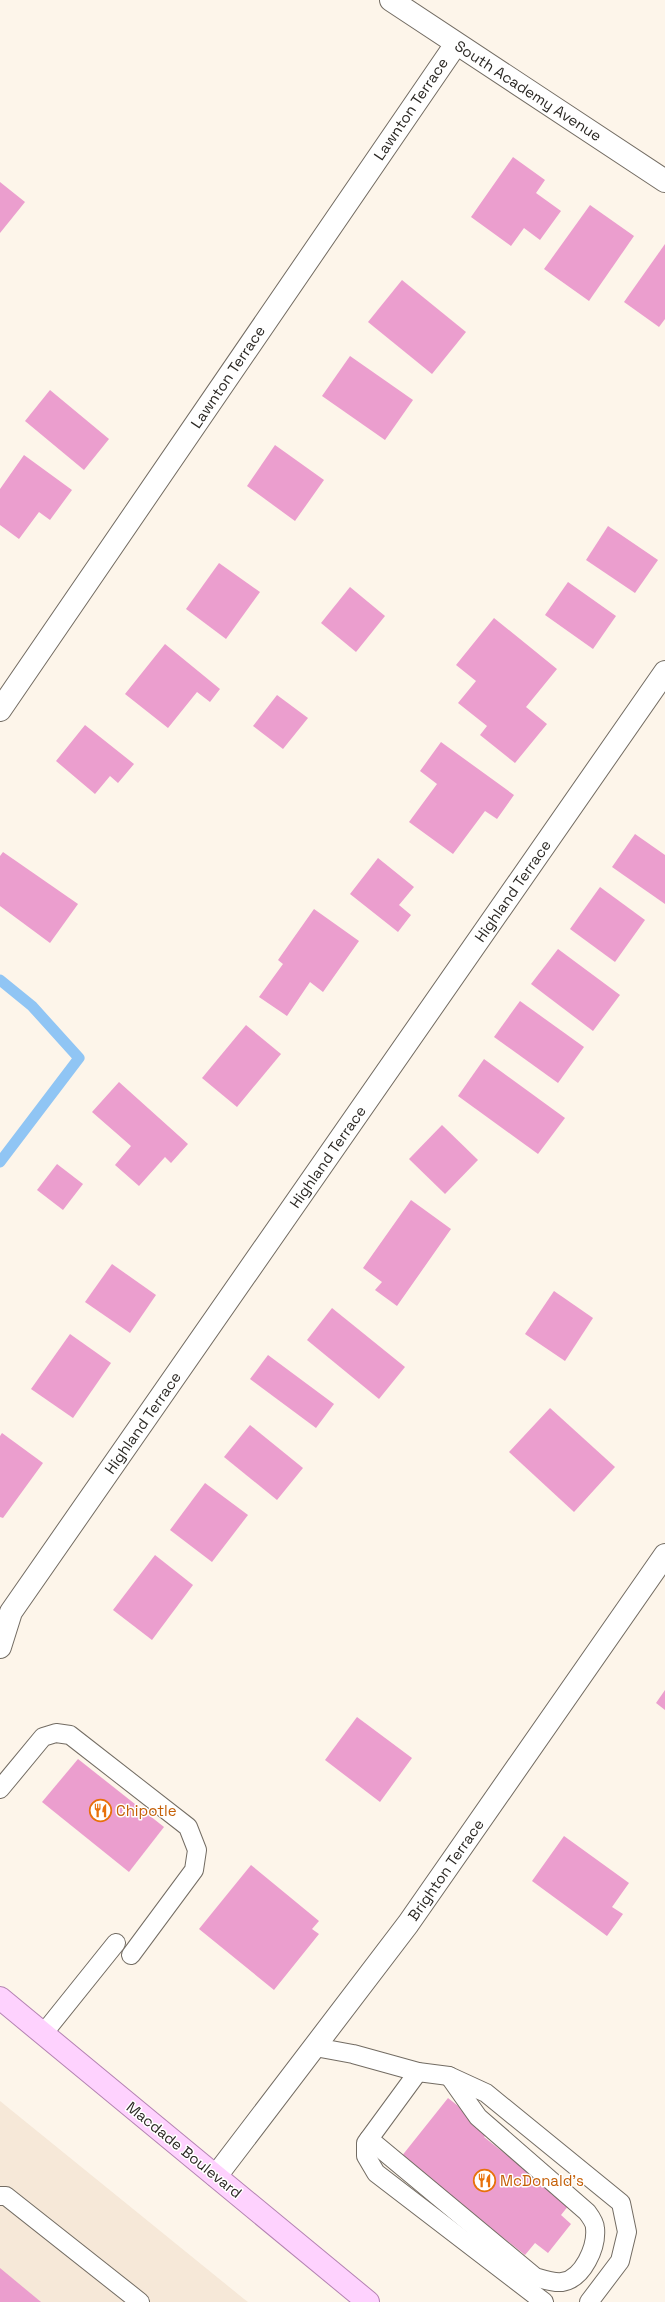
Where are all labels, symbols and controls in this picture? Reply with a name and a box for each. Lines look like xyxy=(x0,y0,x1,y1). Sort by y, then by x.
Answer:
street label: South Academy Avenue xyxy=(451,36,605,145)
street label: Lawnton Terrace xyxy=(369,54,452,164)
street label: Lawnton Terrace xyxy=(186,322,269,432)
street label: Highland Terrace xyxy=(470,836,555,946)
street label: Highland Terrace xyxy=(285,1102,370,1212)
street label: Highland Terrace xyxy=(100,1368,185,1478)
restaurant icon: Chipotle xyxy=(88,1798,114,1824)
place label: Chipotle xyxy=(116,1801,177,1820)
street label: Brighton Terrace xyxy=(403,1815,488,1924)
street label: Macdade Boulevard xyxy=(123,2097,246,2202)
restaurant icon: McDonald's xyxy=(472,2168,498,2194)
place label: McDonald's xyxy=(500,2171,584,2190)

